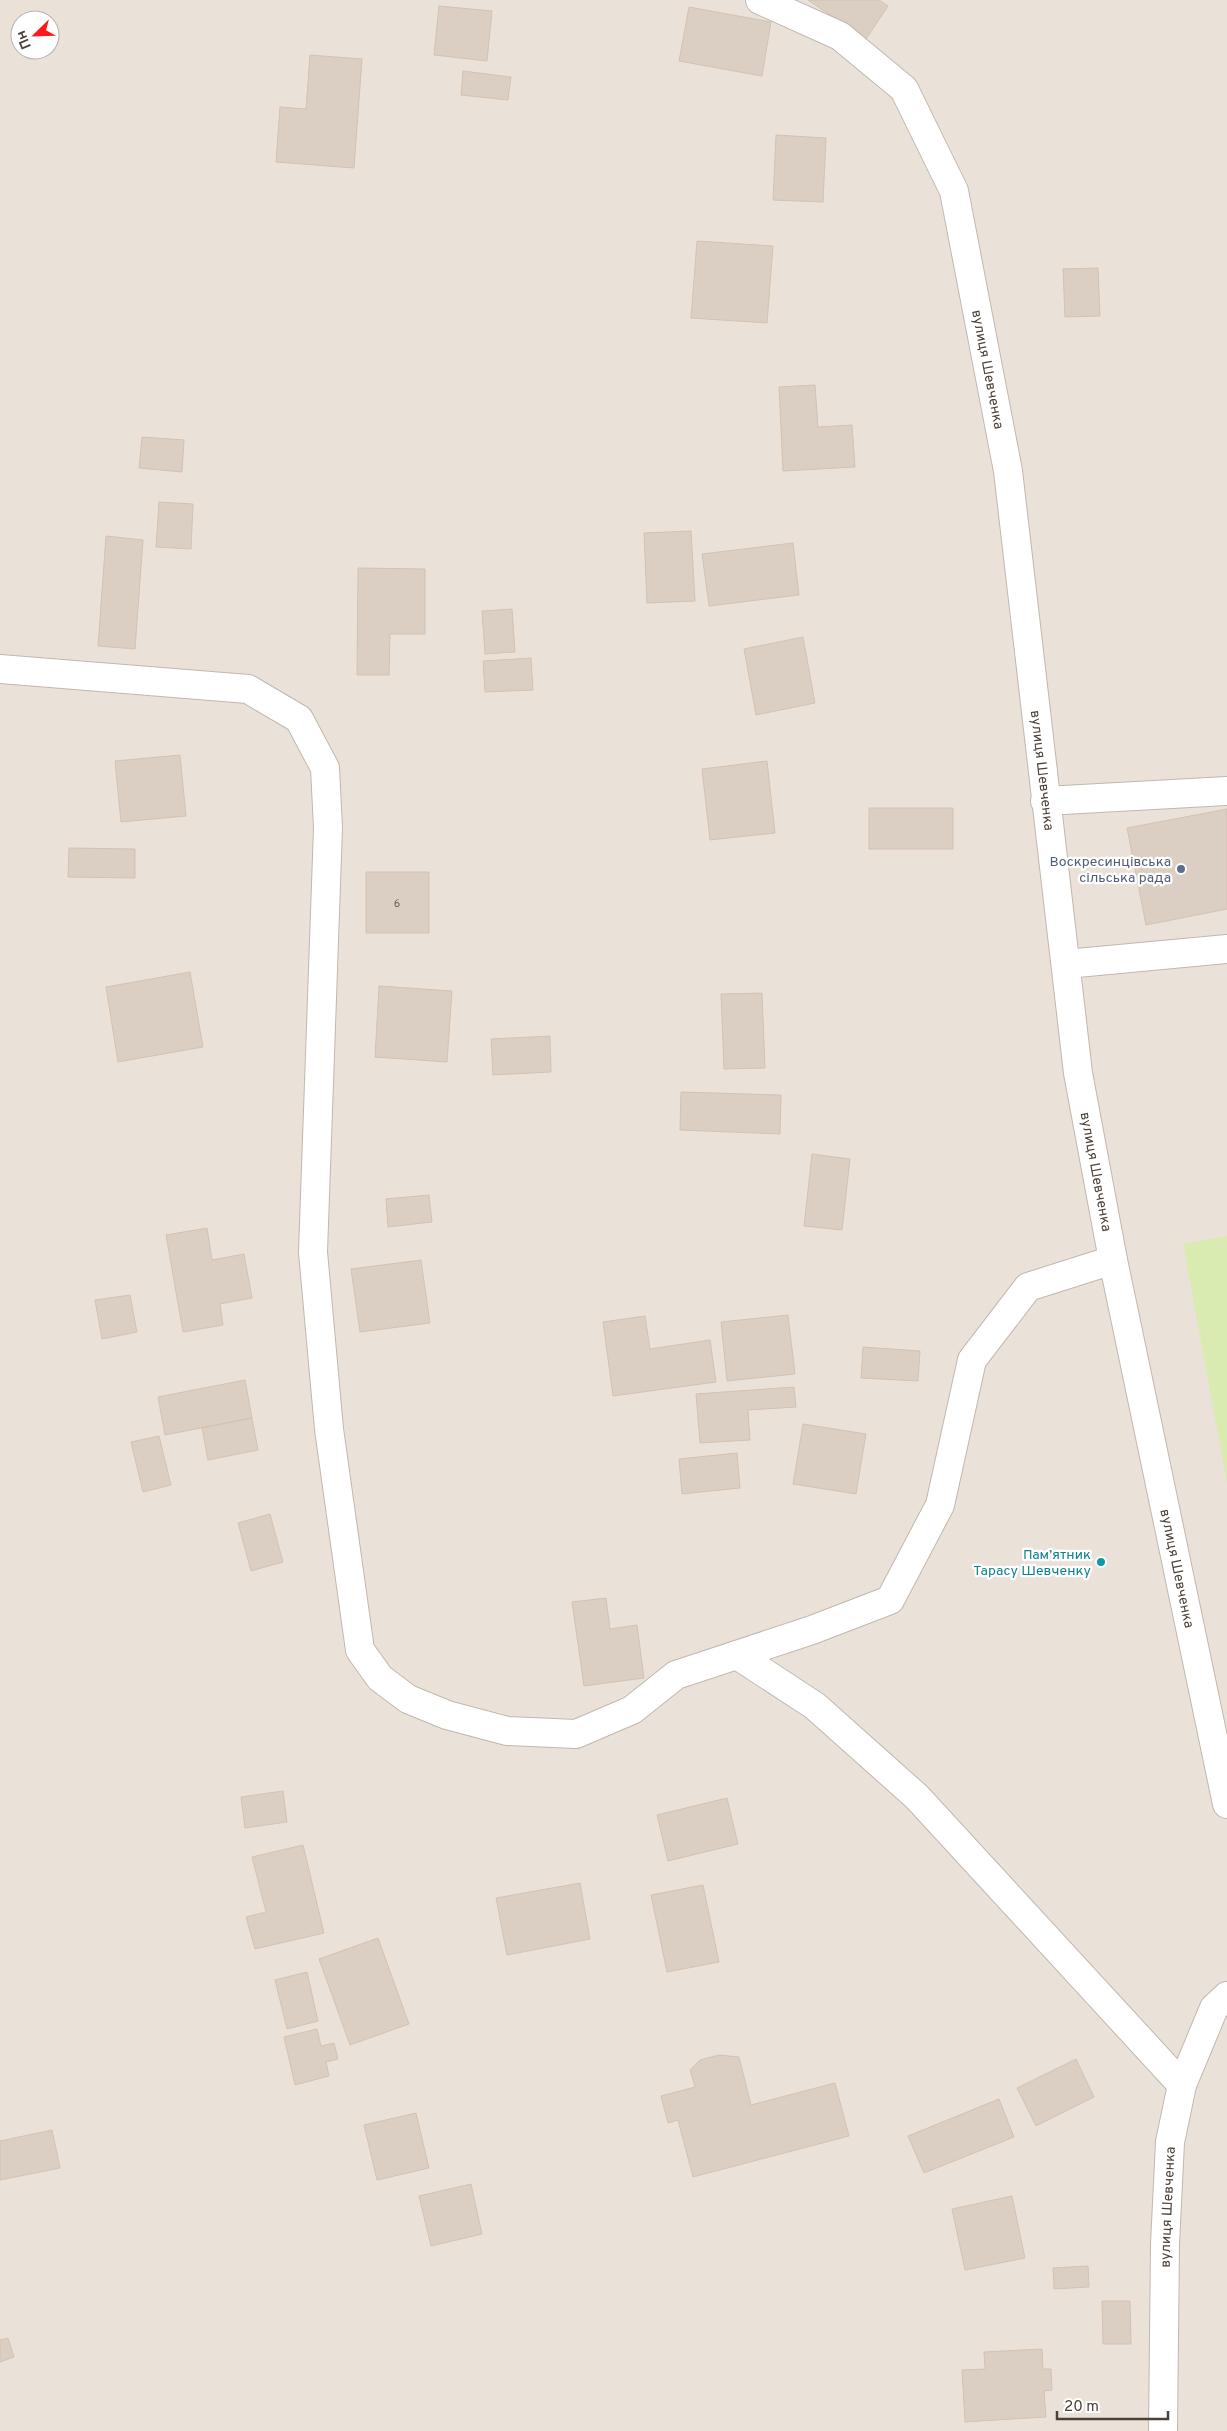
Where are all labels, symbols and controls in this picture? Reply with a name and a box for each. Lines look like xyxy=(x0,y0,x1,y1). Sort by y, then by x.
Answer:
north arrow xyxy=(10,10,60,60)
text: Пн xyxy=(13,27,36,52)
street label: вулиця Шевченка xyxy=(967,308,1007,431)
street label: вулиця Шевченка xyxy=(1026,709,1057,832)
place label: Воскресинцівська сільська рада xyxy=(1050,854,1171,887)
marker: Воскресинцівська сільська рада xyxy=(1175,863,1187,875)
house number: 6 xyxy=(394,897,400,911)
street label: вулиця Шевченка xyxy=(1075,1111,1114,1233)
street label: вулиця Шевченка xyxy=(1155,1508,1197,1630)
place label: Пам’ятник Тарасу Шевченку xyxy=(973,1547,1091,1580)
marker: Пам’ятник Тарасу Шевченку xyxy=(1095,1556,1107,1568)
street label: вулиця Шевченка xyxy=(1158,2146,1180,2268)
scale bar xyxy=(1057,2388,1168,2420)
text: 20 m xyxy=(1064,2398,1099,2417)

